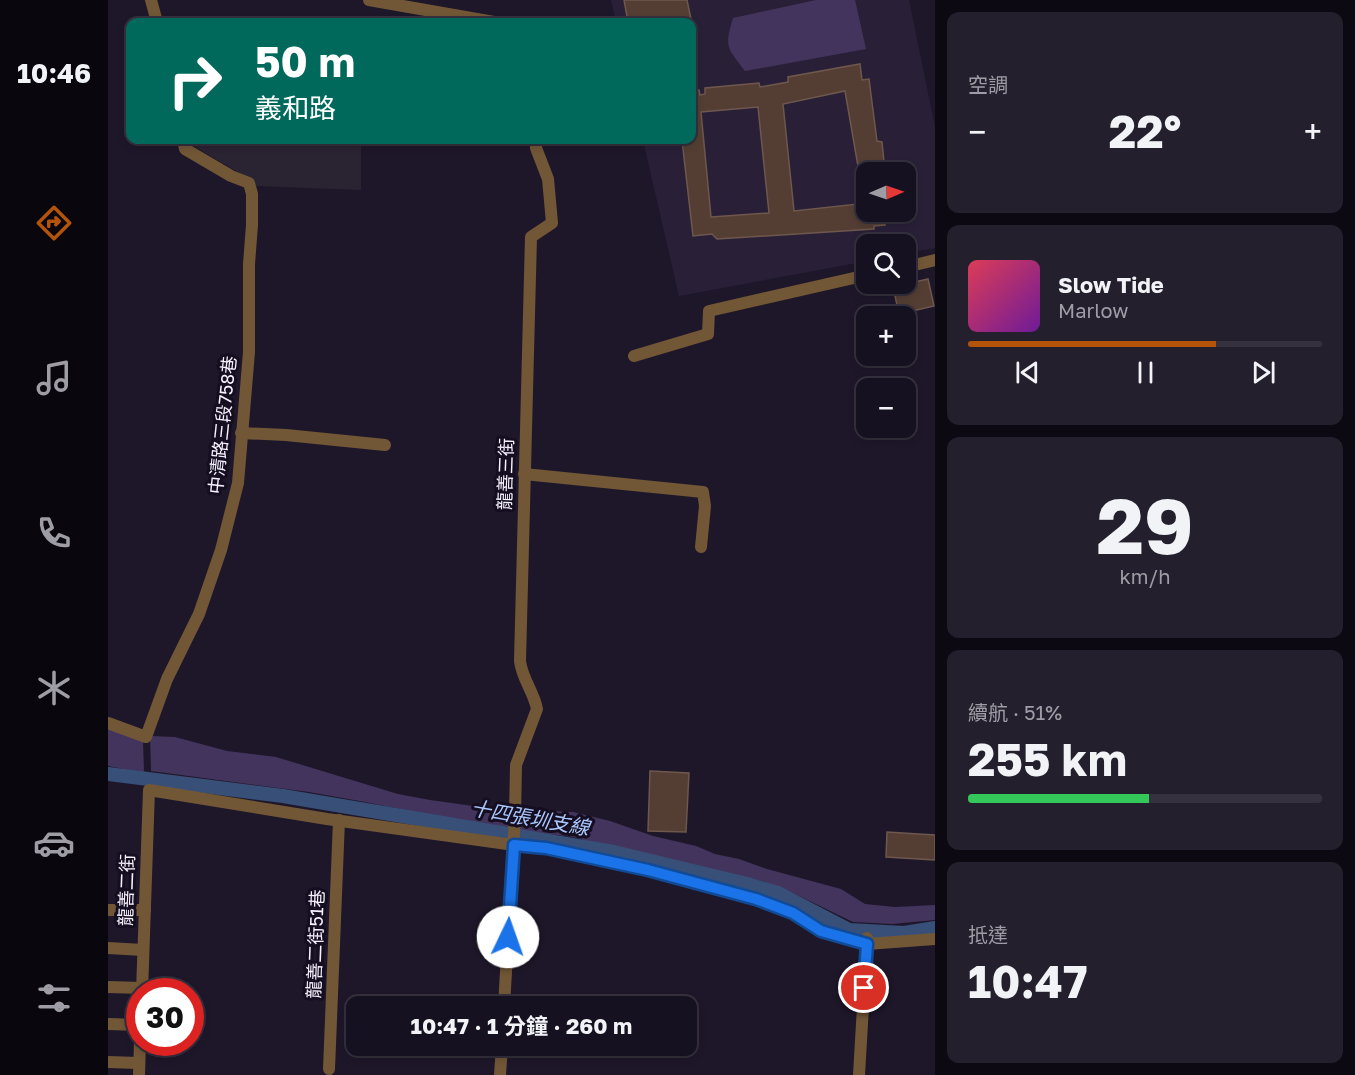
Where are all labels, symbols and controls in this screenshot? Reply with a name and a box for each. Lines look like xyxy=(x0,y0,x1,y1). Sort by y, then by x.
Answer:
text: 50 m xyxy=(255,36,355,86)
icon: right xyxy=(156,42,234,120)
text: 10:46 xyxy=(17,57,91,89)
text: 空調 xyxy=(968,72,1008,96)
text: 義和路 xyxy=(255,92,336,124)
text: 22° xyxy=(1109,104,1181,158)
text: − xyxy=(968,112,986,151)
text: + xyxy=(1304,112,1322,151)
north arrow xyxy=(856,162,916,222)
map controls xyxy=(856,162,916,438)
icon: directions xyxy=(33,202,75,244)
button: search xyxy=(856,234,916,294)
text: Slow Tide xyxy=(1058,271,1164,298)
text: Marlow xyxy=(1058,298,1129,322)
button: + xyxy=(856,306,916,366)
street label: 中清路三段758巷 xyxy=(204,355,240,495)
icon: previous xyxy=(1011,356,1044,389)
icon: pause xyxy=(1129,356,1162,389)
icon: next xyxy=(1247,356,1280,389)
icon: music xyxy=(33,357,75,399)
button: − xyxy=(856,378,916,438)
street label: 龍善三街 xyxy=(493,438,517,510)
text: 29 xyxy=(1096,478,1194,571)
icon: phone xyxy=(33,512,75,554)
text: km/h xyxy=(1120,564,1170,588)
icon: climate xyxy=(33,667,75,709)
text: 續航 · 51% xyxy=(968,700,1062,724)
text: 255 km xyxy=(968,732,1127,786)
water label: 十四張圳支線 xyxy=(469,795,593,840)
icon: car xyxy=(33,822,75,864)
street label: 龍善二街 xyxy=(114,854,138,926)
street label: 龍善二街51巷 xyxy=(302,889,328,999)
position arrow xyxy=(476,905,540,969)
text: 抵達 xyxy=(968,922,1008,946)
text: 10:47 xyxy=(968,954,1087,1008)
pin xyxy=(838,962,889,1013)
icon: arrive xyxy=(847,971,880,1004)
icon: filters xyxy=(33,977,75,1019)
speed limit sign: 30 xyxy=(126,978,204,1056)
text: 10:47 · 1 分鐘 · 260 m xyxy=(411,1012,632,1039)

